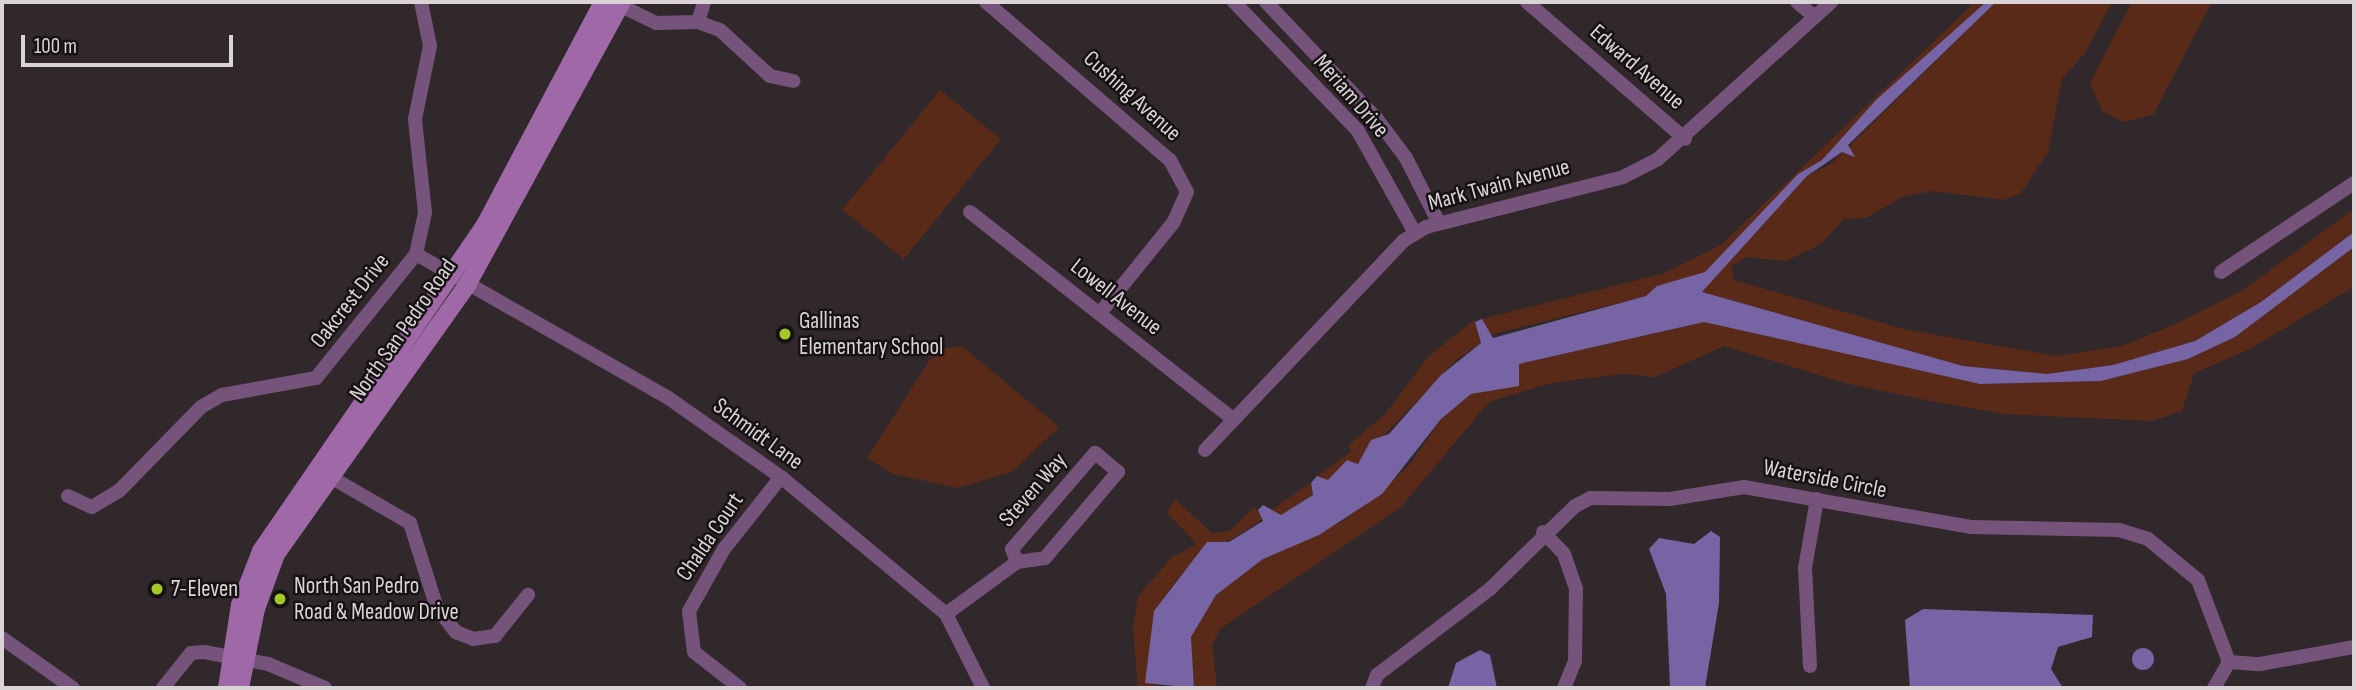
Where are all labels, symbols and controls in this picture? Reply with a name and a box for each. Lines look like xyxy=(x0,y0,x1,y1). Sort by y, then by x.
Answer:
street label: Edward Avenue xyxy=(1584,18,1690,116)
scale bar xyxy=(24,21,236,65)
text: 100 m xyxy=(34,34,77,59)
street label: Cushing Avenue xyxy=(1077,45,1187,147)
street label: Meriam Drive xyxy=(1307,49,1395,143)
street label: Mark Twain Avenue xyxy=(1425,153,1573,217)
street label: Oakcrest Drive xyxy=(305,248,395,354)
street label: Lowell Avenue xyxy=(1065,253,1167,341)
street label: North San Pedro Road xyxy=(344,254,462,406)
place label: Gallinas Elementary School xyxy=(799,307,943,361)
marker: Gallinas Elementary School xyxy=(777,326,793,342)
street label: Schmidt Lane xyxy=(708,392,808,476)
street label: Steven Way xyxy=(993,447,1073,533)
street label: Waterside Circle xyxy=(1761,454,1889,504)
street label: Chalda Court xyxy=(671,488,749,586)
place label: North San Pedro Road & Meadow Drive xyxy=(294,572,459,626)
place label: 7-Eleven xyxy=(171,575,238,603)
marker: 7-Eleven xyxy=(149,581,165,597)
marker: North San Pedro Road & Meadow Drive xyxy=(272,591,288,607)

